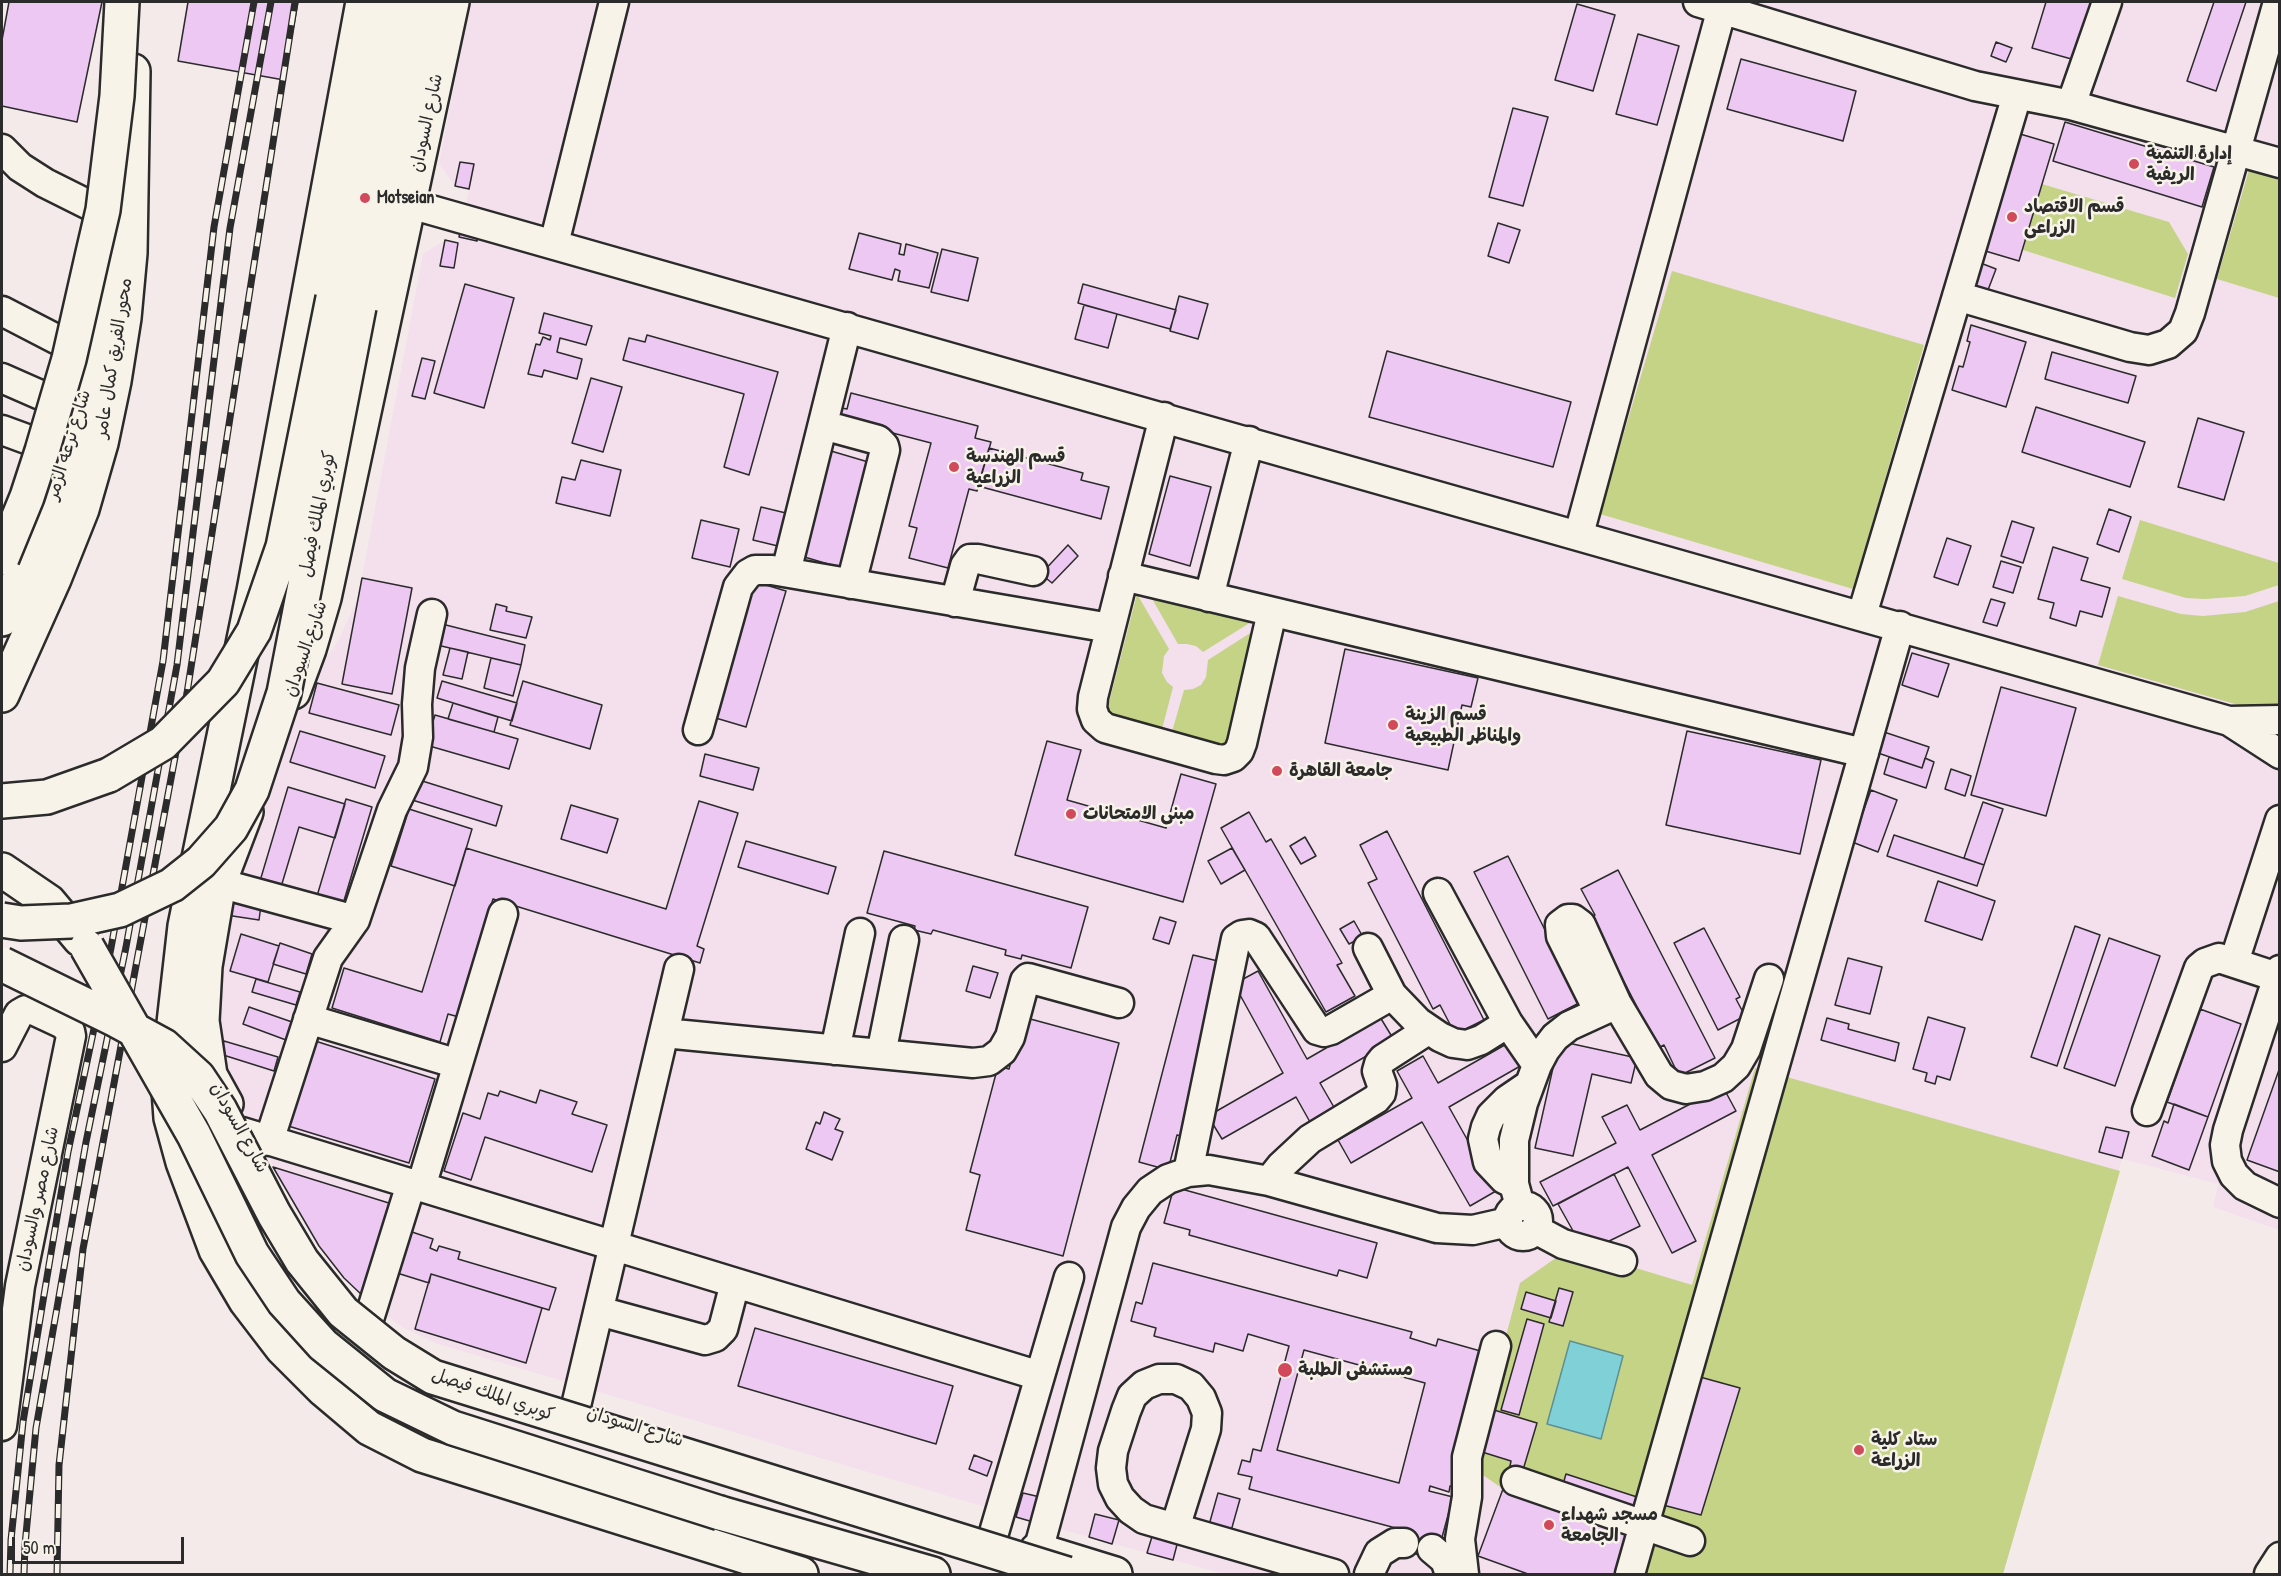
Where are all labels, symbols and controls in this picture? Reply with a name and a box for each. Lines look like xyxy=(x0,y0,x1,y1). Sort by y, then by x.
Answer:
street label: شارع السودان xyxy=(406,72,448,174)
place label: إدارة التنمية الريفية xyxy=(2146,143,2232,186)
marker: إدارة التنمية الريفية xyxy=(2127,157,2141,171)
place label: Motseian xyxy=(377,187,434,209)
marker: Motseian xyxy=(358,191,372,205)
place label: قسم الاقتصاد الزراعى xyxy=(2024,196,2124,238)
marker: قسم الاقتصاد الزراعى xyxy=(2005,210,2019,224)
street label: محور الفريق كمال عامر xyxy=(91,276,137,440)
street label: شارع ترعه الزمر xyxy=(42,387,96,503)
place label: قسم الهندسة الزراعية xyxy=(966,446,1065,488)
street label: كوبري الملك فيصل xyxy=(295,449,341,579)
marker: قسم الهندسة الزراعية xyxy=(947,460,961,474)
street label: شارع السودان xyxy=(280,598,332,700)
place label: قسم الزينة والمناظر الطبيعية xyxy=(1405,704,1521,746)
marker: قسم الزينة والمناظر الطبيعية xyxy=(1386,718,1400,732)
place label: جامعة القاهرة xyxy=(1289,760,1392,782)
marker: جامعة القاهرة xyxy=(1270,764,1284,778)
place label: مبنى الامتحانات xyxy=(1083,803,1194,825)
marker: مبنى الامتحانات xyxy=(1064,807,1078,821)
street label: شارع السودان xyxy=(205,1079,273,1177)
street label: شارع مصر والسودان xyxy=(12,1125,64,1273)
place label: مستشفى الطلبة xyxy=(1298,1359,1413,1381)
marker: مستشفى الطلبة xyxy=(1276,1361,1294,1379)
street label: كوبري الملك فيصل xyxy=(429,1364,557,1426)
street label: شارع السودان xyxy=(584,1402,686,1452)
place label: ستاد كلية الزراعة xyxy=(1871,1429,1937,1472)
marker: ستاد كلية الزراعة xyxy=(1852,1443,1866,1457)
place label: مسجد شهداء الجامعة xyxy=(1561,1504,1658,1546)
marker: مسجد شهداء الجامعة xyxy=(1542,1518,1556,1532)
scale bar xyxy=(15,1525,188,1563)
text: 50 m xyxy=(23,1535,55,1560)

